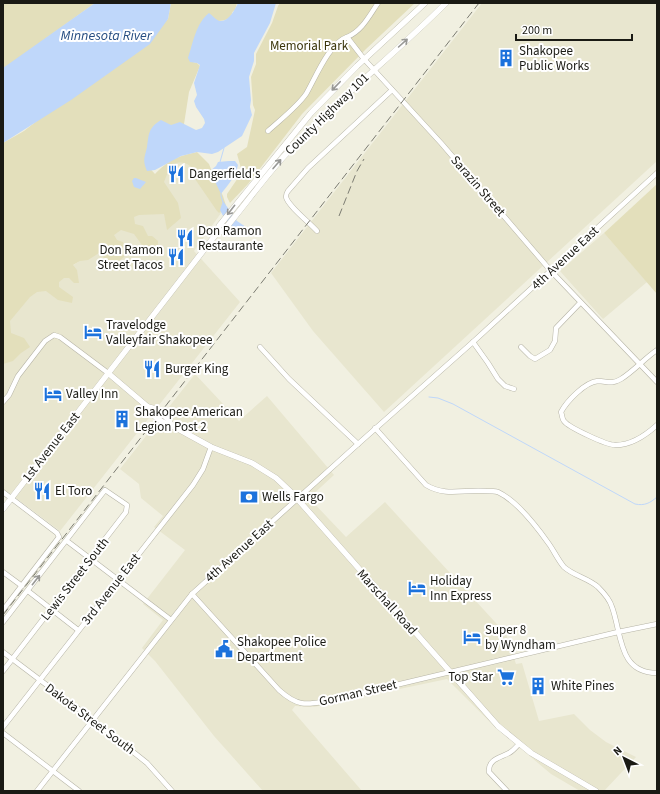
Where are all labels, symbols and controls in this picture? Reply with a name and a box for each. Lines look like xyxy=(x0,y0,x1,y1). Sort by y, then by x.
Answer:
scale bar xyxy=(516,16,632,42)
text: 200 m xyxy=(522,22,552,39)
water label: Minnesota River xyxy=(61,26,153,46)
park label: Memorial Park xyxy=(270,37,349,55)
one-way arrow xyxy=(398,39,408,48)
place label: Shakopee Public Works xyxy=(519,42,590,75)
building icon: Shakopee Public Works xyxy=(496,48,516,68)
street label: County Highway 101 xyxy=(281,69,373,159)
one-way arrow xyxy=(331,81,341,91)
street label: Sarazin Street xyxy=(447,152,510,221)
one-way arrow xyxy=(272,159,281,169)
restaurant icon: Dangerfield's xyxy=(166,164,186,184)
place label: Dangerfield's xyxy=(189,165,261,183)
one-way arrow xyxy=(227,205,235,216)
place label: Don Ramon Restaurante xyxy=(198,222,263,255)
street label: 4th Avenue East xyxy=(527,222,603,294)
restaurant icon: Don Ramon Restaurante xyxy=(175,228,195,248)
place label: Don Ramon Street Tacos xyxy=(97,241,164,274)
restaurant icon: Don Ramon Street Tacos xyxy=(166,247,186,267)
place label: Travelodge Valleyfair Shakopee xyxy=(106,316,213,349)
hotel icon: Travelodge Valleyfair Shakopee xyxy=(83,322,103,342)
restaurant icon: Burger King xyxy=(142,359,162,379)
place label: Burger King xyxy=(165,360,229,378)
hotel icon: Valley Inn xyxy=(43,384,63,404)
place label: Valley Inn xyxy=(66,385,118,403)
place label: Shakopee American Legion Post 2 xyxy=(135,403,243,436)
street label: 1st Avenue East xyxy=(18,408,84,486)
building icon: Shakopee American Legion Post 2 xyxy=(112,409,132,429)
restaurant icon: El Toro xyxy=(32,481,52,501)
place label: El Toro xyxy=(55,482,92,500)
bank icon: Wells Fargo xyxy=(239,487,259,507)
place label: Wells Fargo xyxy=(262,488,324,506)
street label: 4th Avenue East xyxy=(201,515,277,587)
street label: Lewis Street South xyxy=(37,534,113,624)
street label: 3rd Avenue East xyxy=(77,549,145,629)
street label: Marschall Road xyxy=(353,565,421,639)
place label: Holiday Inn Express xyxy=(430,572,492,605)
one-way arrow xyxy=(32,575,40,586)
hotel icon: Holiday Inn Express xyxy=(407,578,427,598)
place label: Super 8 by Wyndham xyxy=(485,621,556,654)
hotel icon: Super 8 by Wyndham xyxy=(462,627,482,647)
place label: Shakopee Police Department xyxy=(237,633,326,666)
public building icon: Shakopee Police Department xyxy=(214,639,234,659)
supermarket icon: Top Star xyxy=(496,667,516,687)
place label: Top Star xyxy=(448,668,493,686)
street label: Gorman Street xyxy=(317,675,399,711)
building icon: White Pines xyxy=(528,676,548,696)
place label: White Pines xyxy=(551,677,615,695)
street label: Dakota Street South xyxy=(41,679,139,759)
north arrow xyxy=(604,738,644,778)
text: N xyxy=(610,743,625,759)

